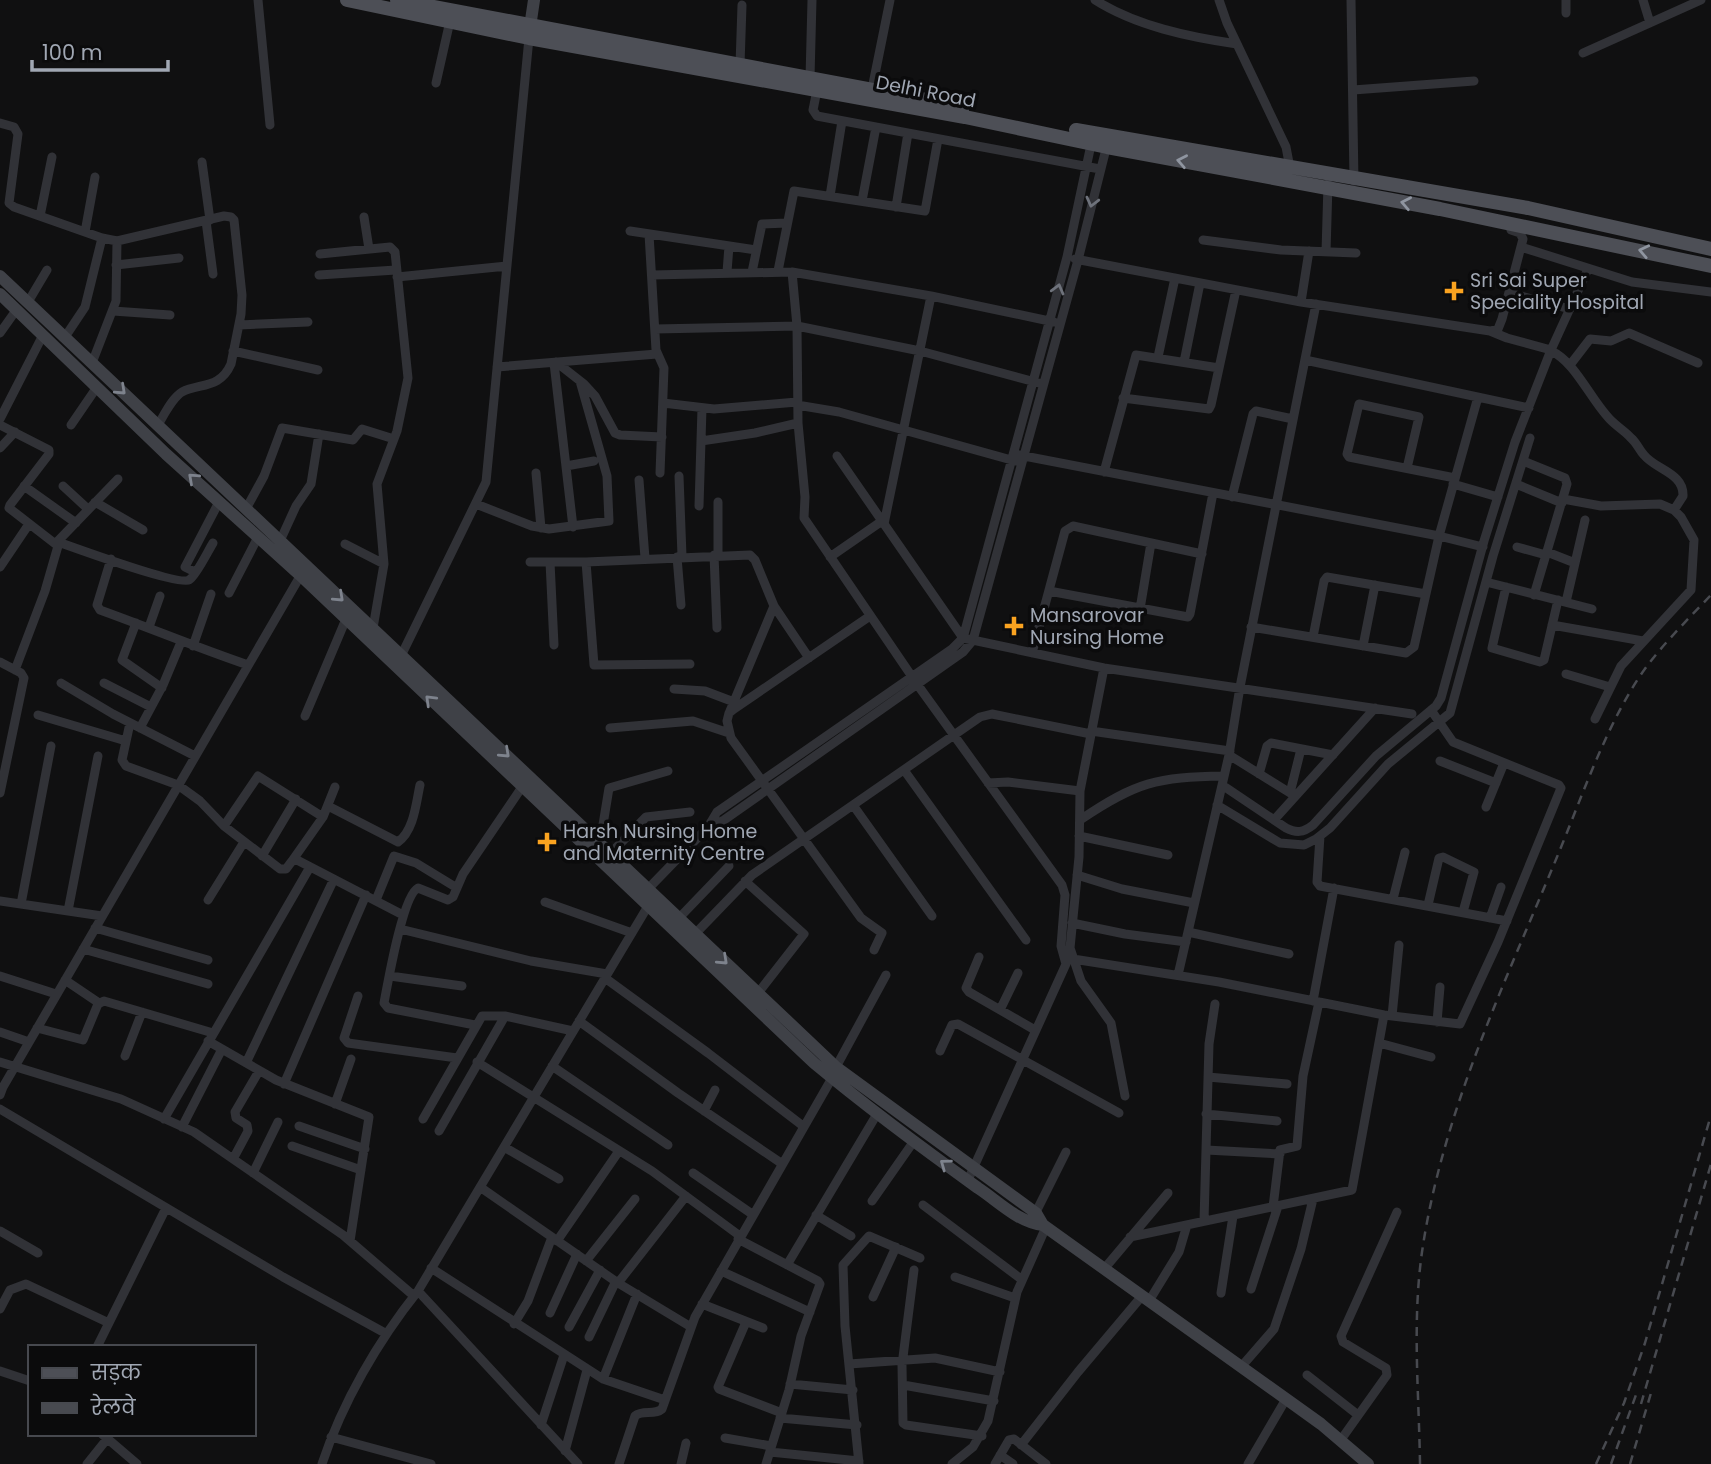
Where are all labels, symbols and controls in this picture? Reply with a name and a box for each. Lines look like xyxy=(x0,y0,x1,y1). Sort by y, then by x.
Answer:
scale bar xyxy=(32,28,168,72)
text: 100 m xyxy=(42,38,102,67)
street label: Delhi Road xyxy=(874,69,978,114)
one-way arrow xyxy=(1176,154,1188,169)
one-way arrow xyxy=(1086,196,1100,208)
one-way arrow xyxy=(1400,196,1412,211)
one-way arrow xyxy=(1638,244,1650,259)
place label: Sri Sai Super Speciality Hospital xyxy=(1470,267,1644,316)
marker: Sri Sai Super Speciality Hospital xyxy=(1444,281,1464,301)
one-way arrow xyxy=(1050,283,1064,295)
one-way arrow xyxy=(113,382,126,394)
one-way arrow xyxy=(188,474,201,486)
one-way arrow xyxy=(331,588,344,601)
place label: Mansarovar Nursing Home xyxy=(1030,602,1164,651)
marker: Mansarovar Nursing Home xyxy=(1004,616,1024,636)
one-way arrow xyxy=(425,696,438,709)
one-way arrow xyxy=(496,745,509,758)
place label: Harsh Nursing Home and Maternity Centre xyxy=(563,818,765,867)
marker: Harsh Nursing Home and Maternity Centre xyxy=(537,832,557,852)
one-way arrow xyxy=(715,952,728,964)
one-way arrow xyxy=(940,1159,952,1172)
legend xyxy=(28,1345,256,1436)
text: सड़क xyxy=(90,1358,142,1387)
text: रेलवे xyxy=(90,1393,136,1422)

